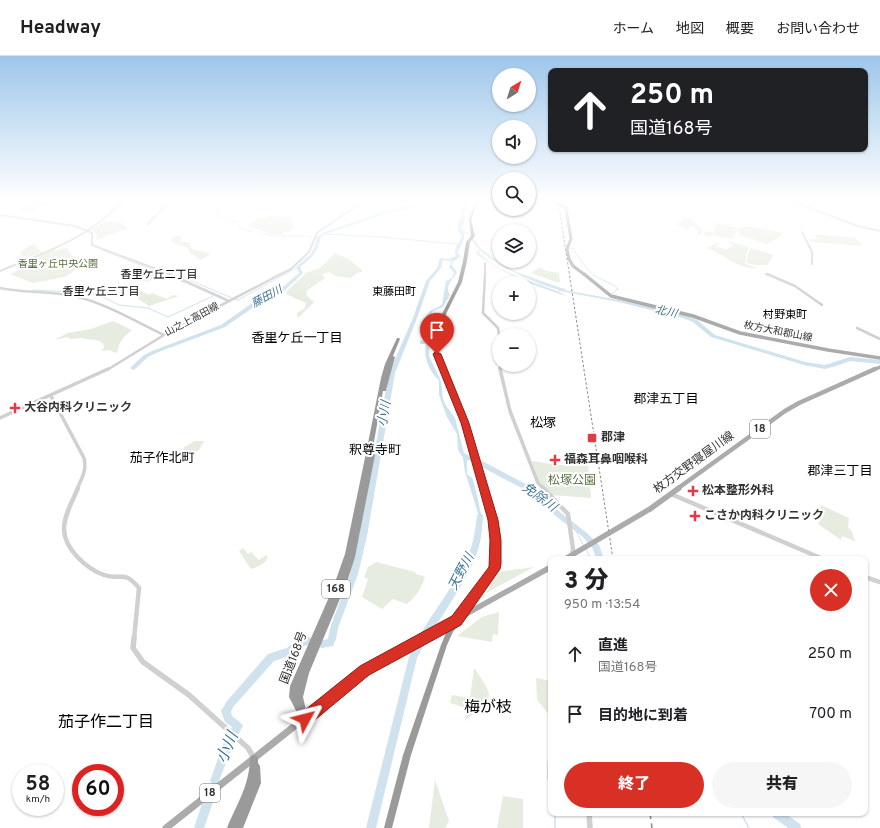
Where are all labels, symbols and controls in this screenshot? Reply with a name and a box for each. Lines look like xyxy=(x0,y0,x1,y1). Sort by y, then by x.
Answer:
text: Headway xyxy=(20,16,101,40)
text: ホーム xyxy=(612,21,654,38)
text: 地図 xyxy=(676,21,704,38)
text: 概要 xyxy=(726,21,754,38)
text: お問い合わせ xyxy=(776,21,860,38)
north arrow xyxy=(492,68,536,112)
map controls xyxy=(492,68,536,372)
text: 250 m xyxy=(630,78,714,114)
icon: ahead xyxy=(564,84,616,136)
text: 国道168号 xyxy=(630,118,712,141)
button: sound xyxy=(492,120,536,164)
button: search xyxy=(492,172,536,216)
button: layers xyxy=(492,224,536,268)
park label: 香里ヶ丘中央公園 xyxy=(18,258,98,271)
district label: 香里ケ丘二丁目 xyxy=(121,268,198,282)
button: + xyxy=(492,276,536,320)
water label: 藤田川 xyxy=(249,282,286,311)
district label: 香里ケ丘三丁目 xyxy=(63,285,140,299)
district label: 東藤田町 xyxy=(372,285,416,299)
street label: 山之上高田線 xyxy=(162,300,222,340)
water label: 北川 xyxy=(654,303,679,321)
district label: 村野東町 xyxy=(763,308,807,322)
pin xyxy=(420,313,454,354)
icon: arrive xyxy=(426,319,448,341)
street label: 枚方大和郡山線 xyxy=(742,319,814,345)
button: − xyxy=(492,328,536,372)
district label: 香里ケ丘一丁目 xyxy=(251,331,343,347)
district label: 郡津五丁目 xyxy=(633,392,699,408)
water label: 小川 xyxy=(375,398,395,428)
place label: 大谷内科クリニック xyxy=(24,400,132,416)
marker: 大谷内科クリニック xyxy=(9,402,21,414)
district label: 松塚 xyxy=(530,416,556,432)
road number: 18 xyxy=(750,420,770,438)
street label: 枚方交野寝屋川線 xyxy=(650,428,738,498)
place label: 郡津 xyxy=(601,430,625,446)
marker: 郡津 xyxy=(586,432,598,444)
district label: 釈尊寺町 xyxy=(349,443,401,459)
district label: 茄子作北町 xyxy=(129,450,195,467)
place label: 福森耳鼻咽喉科 xyxy=(564,452,648,468)
marker: 福森耳鼻咽喉科 xyxy=(549,454,561,466)
district label: 郡津三丁目 xyxy=(807,464,873,480)
park label: 松塚公園 xyxy=(548,473,596,489)
water label: 免除川 xyxy=(519,480,561,517)
place label: 松本整形外科 xyxy=(702,483,774,499)
marker: 松本整形外科 xyxy=(687,485,699,497)
place label: こさか内科クリニック xyxy=(704,508,824,524)
marker: こさか内科クリニック xyxy=(689,510,701,522)
water label: 天野川 xyxy=(446,549,479,593)
text: 3 分 xyxy=(564,567,609,597)
button: close xyxy=(810,569,852,611)
road number: 168 xyxy=(322,580,350,598)
text: 950 m · 13:54 xyxy=(564,597,640,613)
street label: 国道168号 xyxy=(277,629,311,687)
text: 直進 xyxy=(598,637,628,656)
icon: ahead xyxy=(564,643,586,665)
text: 250 m xyxy=(808,645,852,664)
text: 国道168号 xyxy=(598,660,658,676)
position arrow xyxy=(284,698,326,740)
district label: 梅が枝 xyxy=(464,698,512,718)
icon: arrive xyxy=(564,703,586,725)
text: 700 m xyxy=(809,705,852,724)
text: 目的地に到着 xyxy=(598,707,688,726)
district label: 茄子作二丁目 xyxy=(58,713,154,733)
water label: 小川 xyxy=(213,728,244,767)
button: 終了 xyxy=(564,762,704,808)
button: 共有 xyxy=(712,762,852,808)
speed limit sign: 60 xyxy=(72,764,124,816)
text: 58 xyxy=(26,772,50,798)
road number: 18 xyxy=(200,784,220,802)
text: km/h xyxy=(26,793,50,806)

